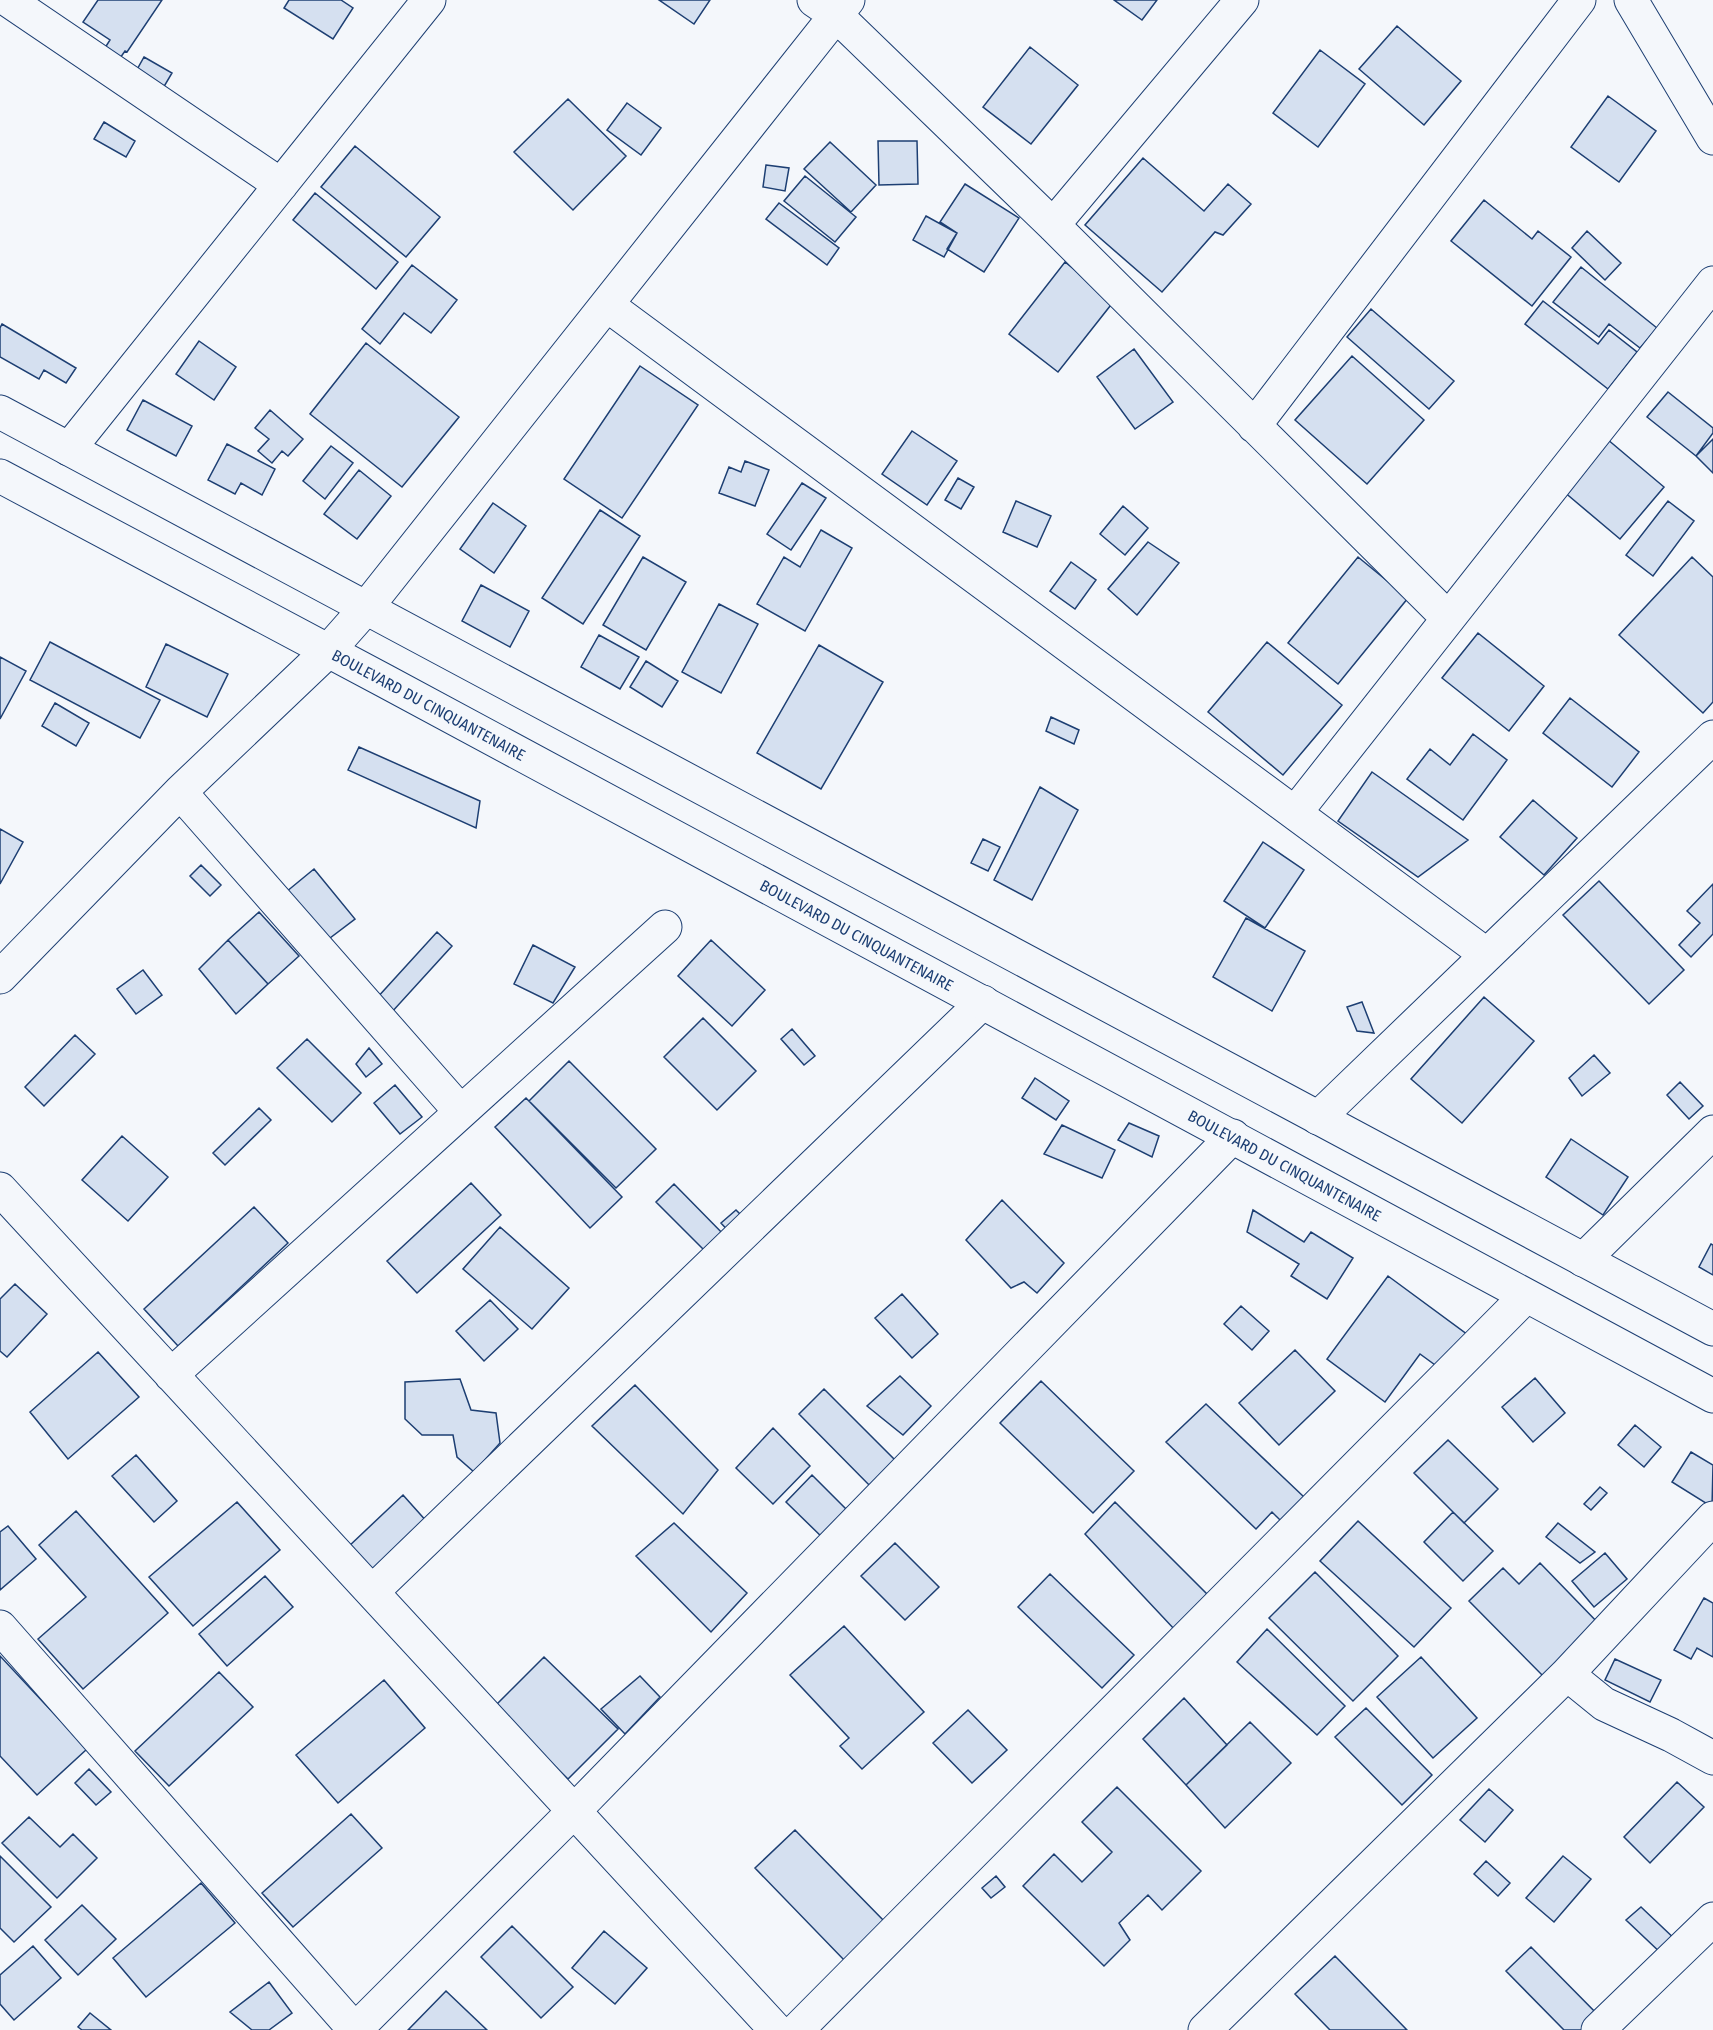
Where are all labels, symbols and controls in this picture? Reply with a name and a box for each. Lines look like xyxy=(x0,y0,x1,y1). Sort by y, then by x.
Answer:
street label: BOULEVARD DU CINQUANTENAIRE xyxy=(329,646,528,765)
street label: BOULEVARD DU CINQUANTENAIRE xyxy=(757,876,956,995)
street label: BOULEVARD DU CINQUANTENAIRE xyxy=(1185,1106,1384,1226)

